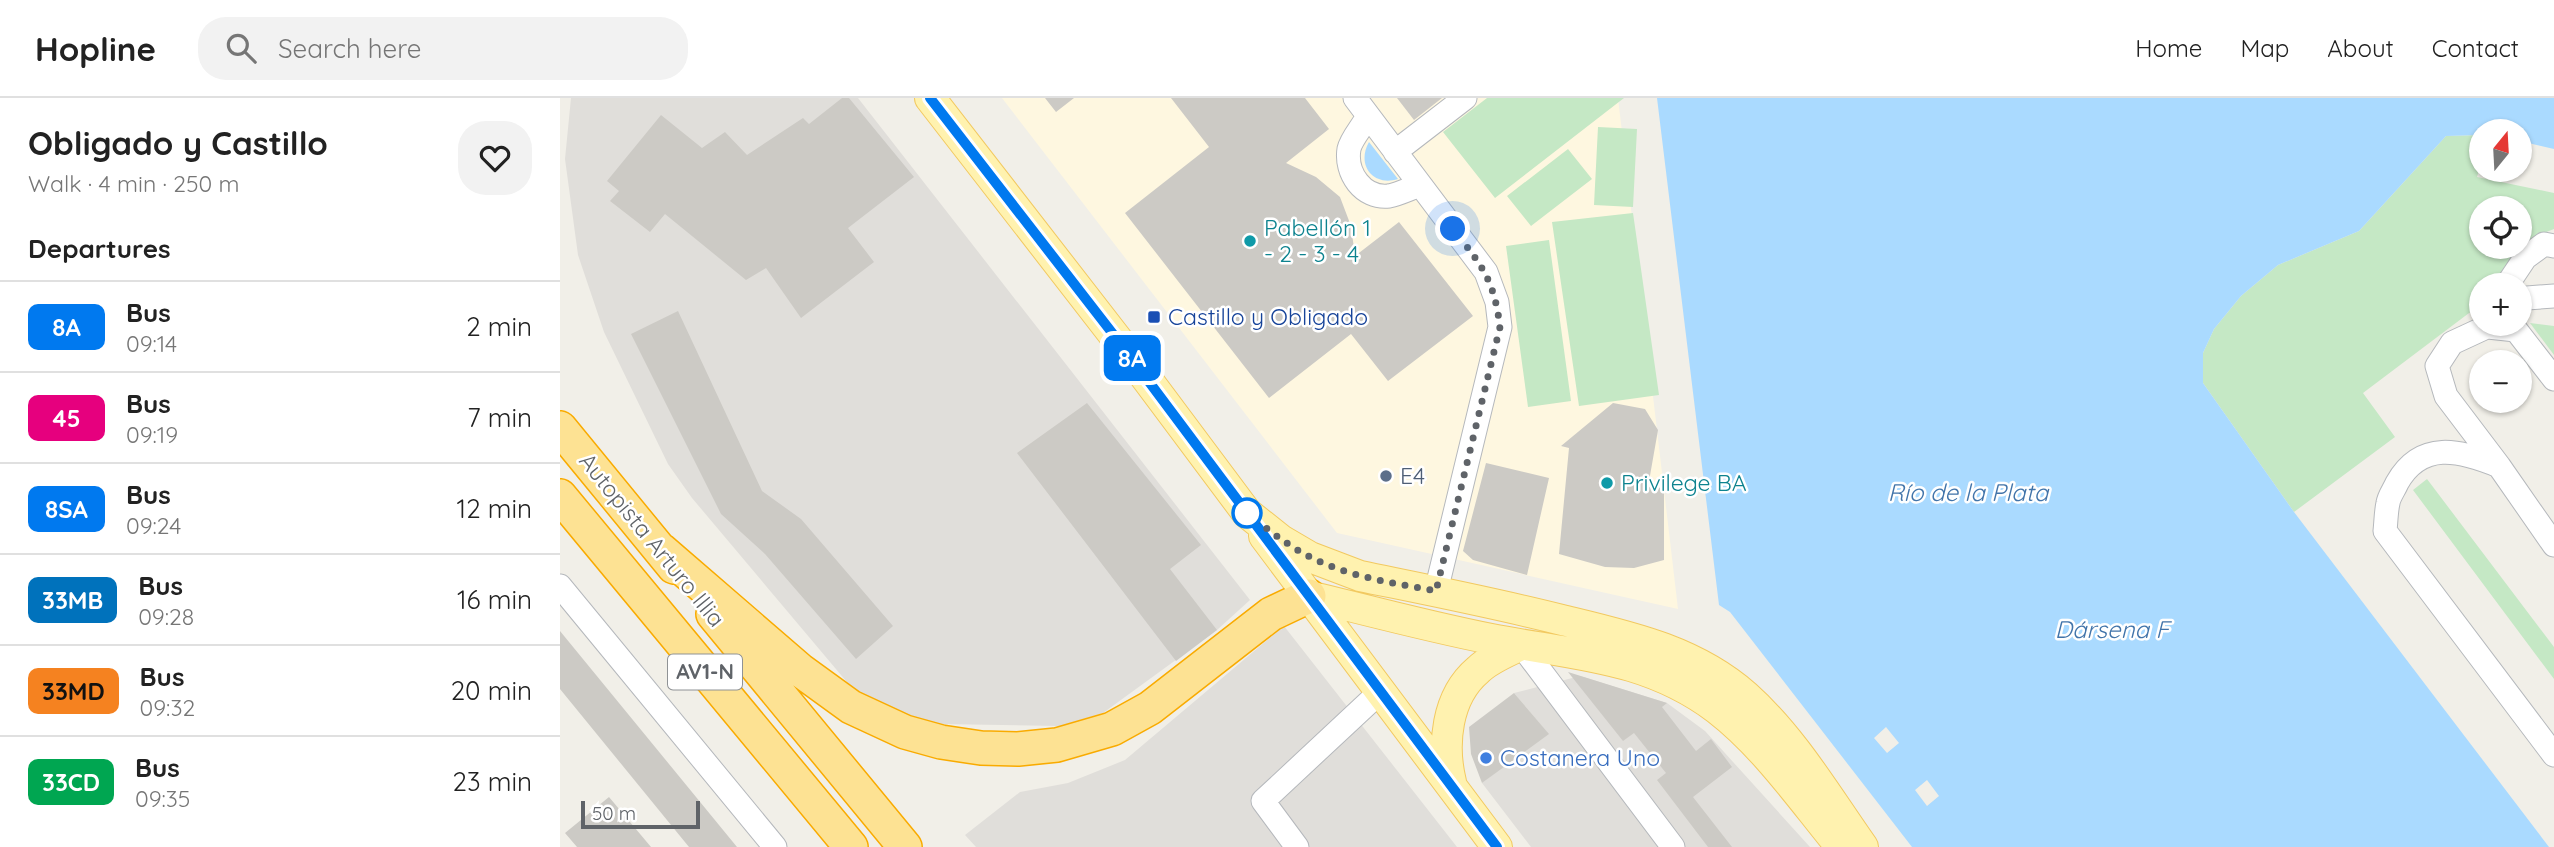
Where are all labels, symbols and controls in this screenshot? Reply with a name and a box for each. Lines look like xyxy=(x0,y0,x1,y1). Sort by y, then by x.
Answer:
search box xyxy=(198,17,688,80)
text: Hopline xyxy=(35,28,156,69)
icon: search xyxy=(222,29,260,67)
text: Search here xyxy=(278,32,421,65)
text: Home xyxy=(2135,33,2202,63)
text: Map xyxy=(2240,33,2289,63)
text: About xyxy=(2327,33,2394,63)
text: Contact xyxy=(2432,33,2519,63)
north arrow xyxy=(2469,119,2532,182)
map controls xyxy=(2469,119,2532,413)
button: heart xyxy=(458,121,532,195)
text: Obligado y Castillo xyxy=(28,122,328,163)
text: Walk · 4 min · 250 m xyxy=(28,169,239,198)
button: locate xyxy=(2469,196,2532,259)
your location xyxy=(1435,211,1470,246)
place label: Pabellón 1 - 2 - 3 - 4 xyxy=(1264,213,1371,268)
text: Departures xyxy=(28,232,171,265)
marker: Pabellón 1 - 2 - 3 - 4 xyxy=(1242,233,1258,249)
button: + xyxy=(2469,273,2532,336)
text: Bus xyxy=(126,296,171,329)
place label: Castillo y Obligado xyxy=(1168,302,1368,331)
marker: Castillo y Obligado xyxy=(1146,309,1162,325)
text: 2 min xyxy=(466,310,532,343)
text: 8A xyxy=(52,312,81,342)
text: 09:14 xyxy=(126,329,177,358)
line badge: 8A xyxy=(1100,335,1164,381)
text: 8A xyxy=(1118,343,1146,373)
button: − xyxy=(2469,350,2532,413)
text: Bus xyxy=(126,387,171,420)
text: 7 min xyxy=(467,401,532,434)
text: 45 xyxy=(53,403,80,433)
text: 09:19 xyxy=(126,420,178,449)
street label: Autopista Arturo Illia xyxy=(573,447,731,632)
place label: E4 xyxy=(1400,461,1425,490)
marker: E4 xyxy=(1378,468,1394,484)
place label: Privilege BA xyxy=(1621,468,1747,497)
marker: Privilege BA xyxy=(1599,475,1615,491)
water label: Río de la Plata xyxy=(1888,477,2050,507)
text: Bus xyxy=(126,478,171,511)
text: 12 min xyxy=(457,492,532,525)
text: 8SA xyxy=(45,494,88,524)
unlabelled marker xyxy=(1232,498,1262,528)
text: 09:24 xyxy=(126,511,181,540)
text: Bus xyxy=(138,569,183,602)
text: 16 min xyxy=(457,583,532,616)
text: 33MB xyxy=(42,585,103,615)
text: 09:28 xyxy=(138,602,194,631)
water label: Dársena F xyxy=(2055,614,2173,644)
road number: AV1-N xyxy=(668,654,742,690)
text: Bus xyxy=(140,660,184,693)
text: 20 min xyxy=(451,674,532,707)
text: 33MD xyxy=(42,676,105,706)
text: 09:32 xyxy=(140,693,195,722)
place label: Costanera Uno xyxy=(1500,743,1660,772)
marker: Costanera Uno xyxy=(1478,750,1494,766)
text: Bus xyxy=(135,751,180,784)
text: 23 min xyxy=(453,765,532,798)
text: 33CD xyxy=(42,767,100,797)
text: 09:35 xyxy=(135,784,190,813)
scale bar xyxy=(581,798,700,830)
text: 50 m xyxy=(592,801,636,825)

